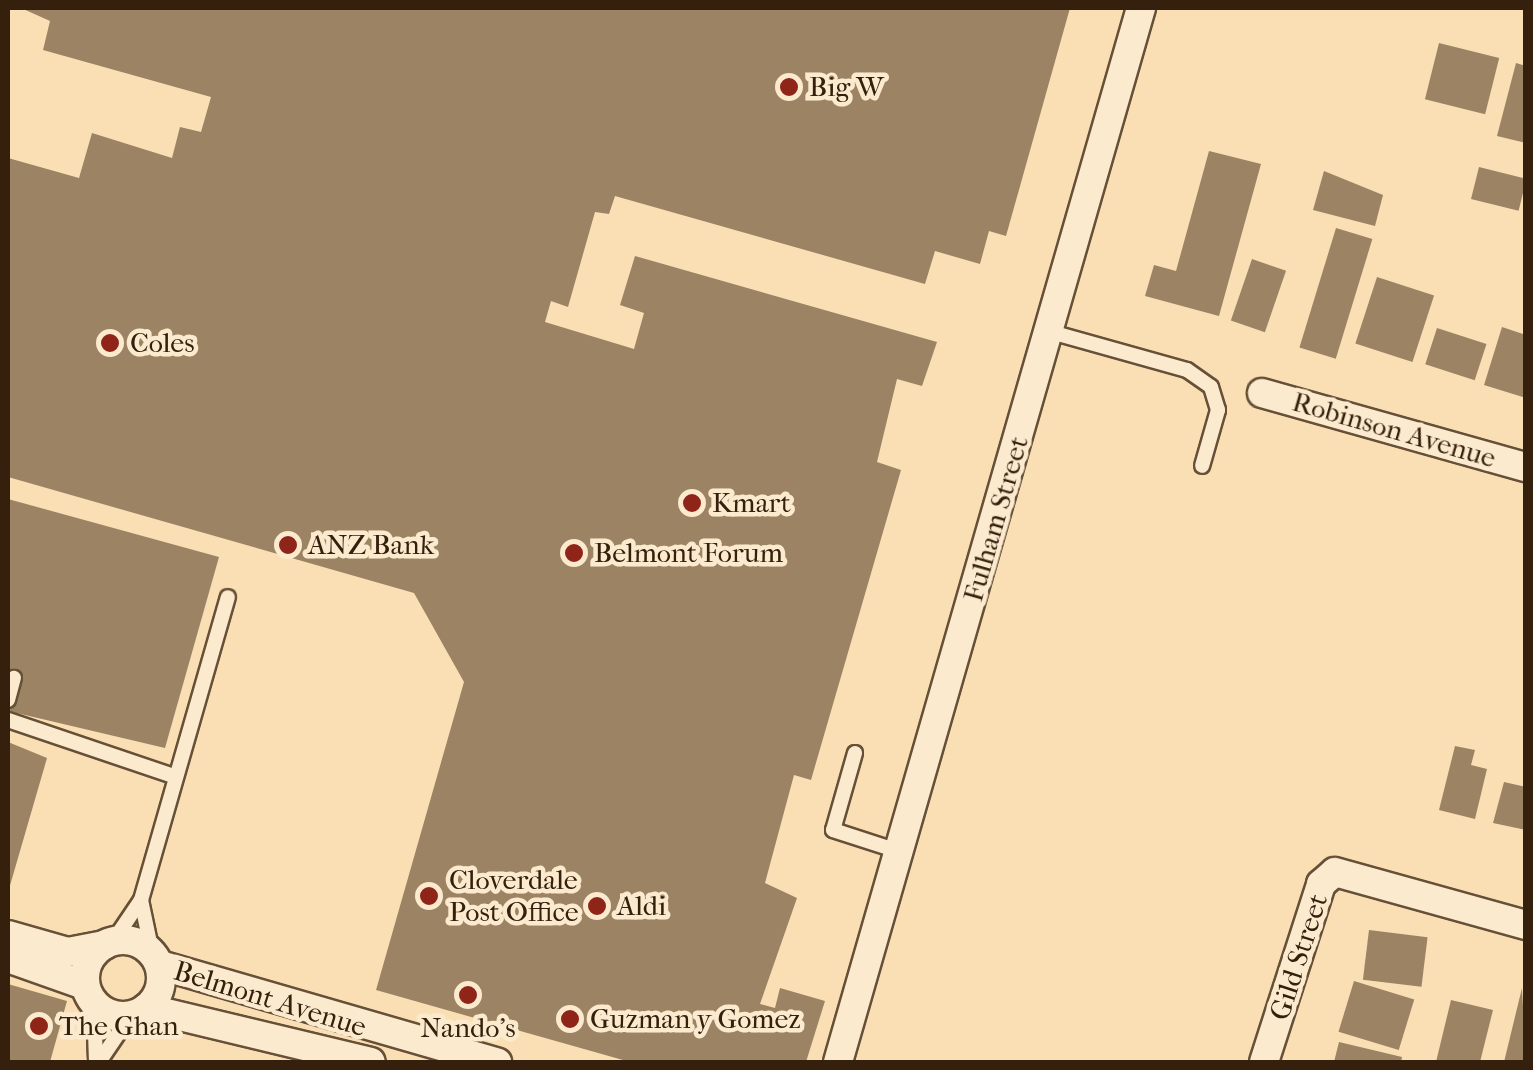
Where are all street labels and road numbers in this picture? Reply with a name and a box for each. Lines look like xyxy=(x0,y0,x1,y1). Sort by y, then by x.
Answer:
street label: Robinson Avenue xyxy=(1288,385,1500,475)
street label: Fulham Street xyxy=(956,432,1036,606)
street label: Gild Street xyxy=(1263,890,1335,1024)
street label: Belmont Avenue xyxy=(170,954,370,1044)

